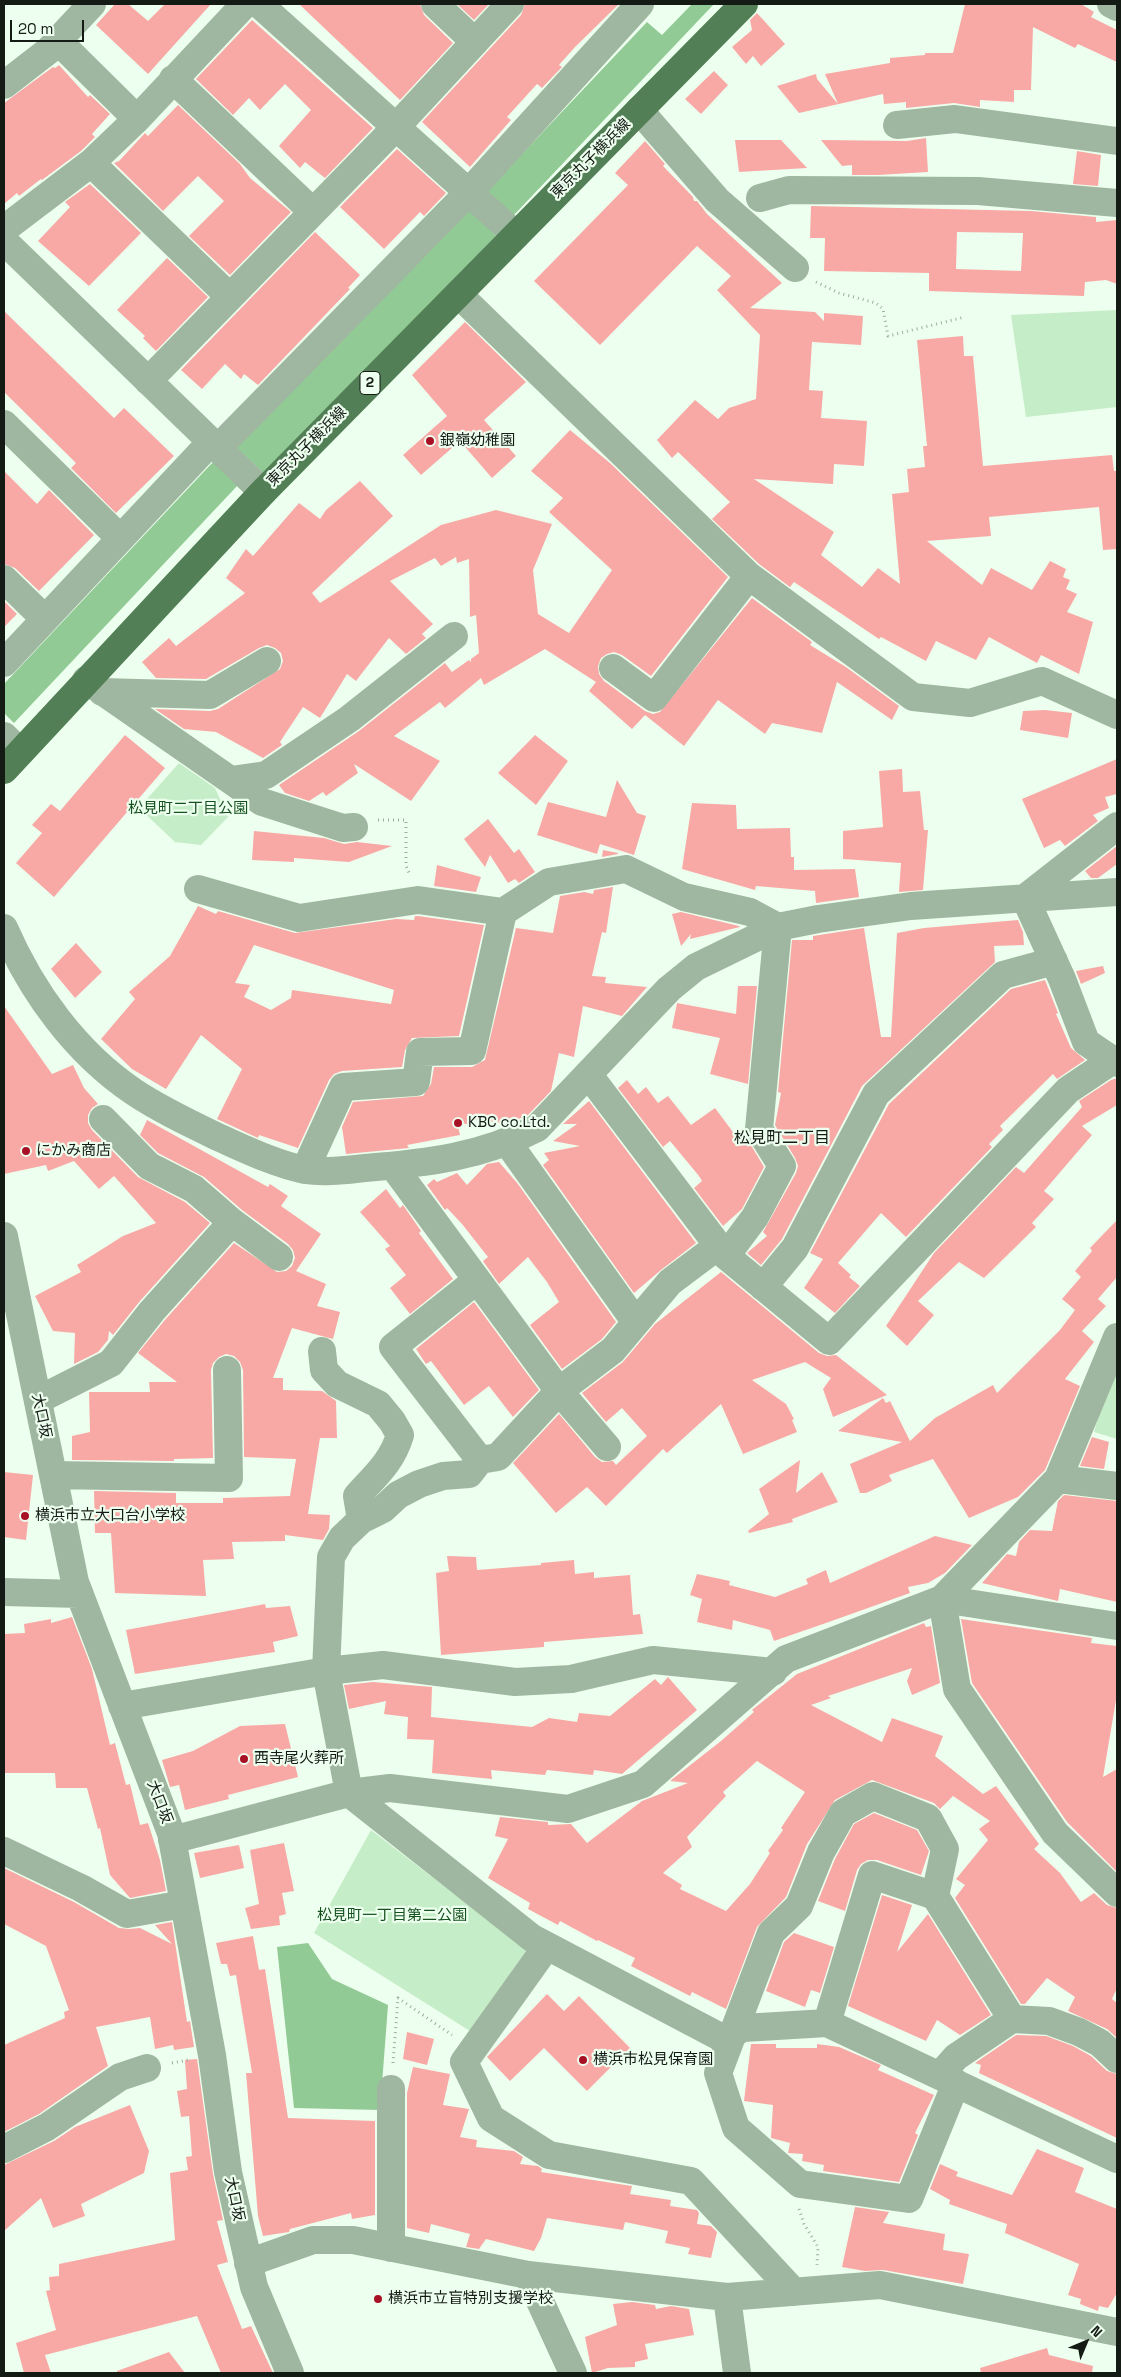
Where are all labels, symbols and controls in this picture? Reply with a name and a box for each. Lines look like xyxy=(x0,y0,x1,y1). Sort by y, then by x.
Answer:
scale bar xyxy=(12,10,86,42)
text: 20 m xyxy=(18,19,53,38)
street label: 東京丸子横浜線 xyxy=(548,116,634,202)
road number: 2 xyxy=(360,372,380,394)
street label: 東京丸子横浜線 xyxy=(264,404,350,490)
place label: 銀嶺幼稚園 xyxy=(440,432,515,450)
marker: 銀嶺幼稚園 xyxy=(424,435,436,447)
park label: 松見町二丁目公園 xyxy=(128,800,248,818)
place label: KBC co.Ltd. xyxy=(468,1114,550,1132)
marker: KBC co.Ltd. xyxy=(452,1117,464,1129)
district label: 松見町二丁目 xyxy=(734,1129,830,1149)
place label: にかみ商店 xyxy=(36,1142,111,1160)
marker: にかみ商店 xyxy=(20,1145,32,1157)
street label: 大口坂 xyxy=(28,1392,54,1440)
place label: 横浜市立大口台小学校 xyxy=(35,1507,185,1525)
marker: 横浜市立大口台小学校 xyxy=(19,1510,31,1522)
place label: 西寺尾火葬所 xyxy=(254,1750,344,1768)
marker: 西寺尾火葬所 xyxy=(238,1753,250,1765)
street label: 大口坂 xyxy=(143,1778,175,1826)
park label: 松見町一丁目第二公園 xyxy=(317,1907,467,1925)
place label: 横浜市松見保育園 xyxy=(593,2051,713,2069)
marker: 横浜市松見保育園 xyxy=(577,2054,589,2066)
street label: 大口坂 xyxy=(221,2175,247,2223)
place label: 横浜市立盲特別支援学校 xyxy=(388,2290,553,2308)
marker: 横浜市立盲特別支援学校 xyxy=(372,2293,384,2305)
north arrow xyxy=(1061,2317,1111,2367)
text: N xyxy=(1087,2322,1106,2341)

